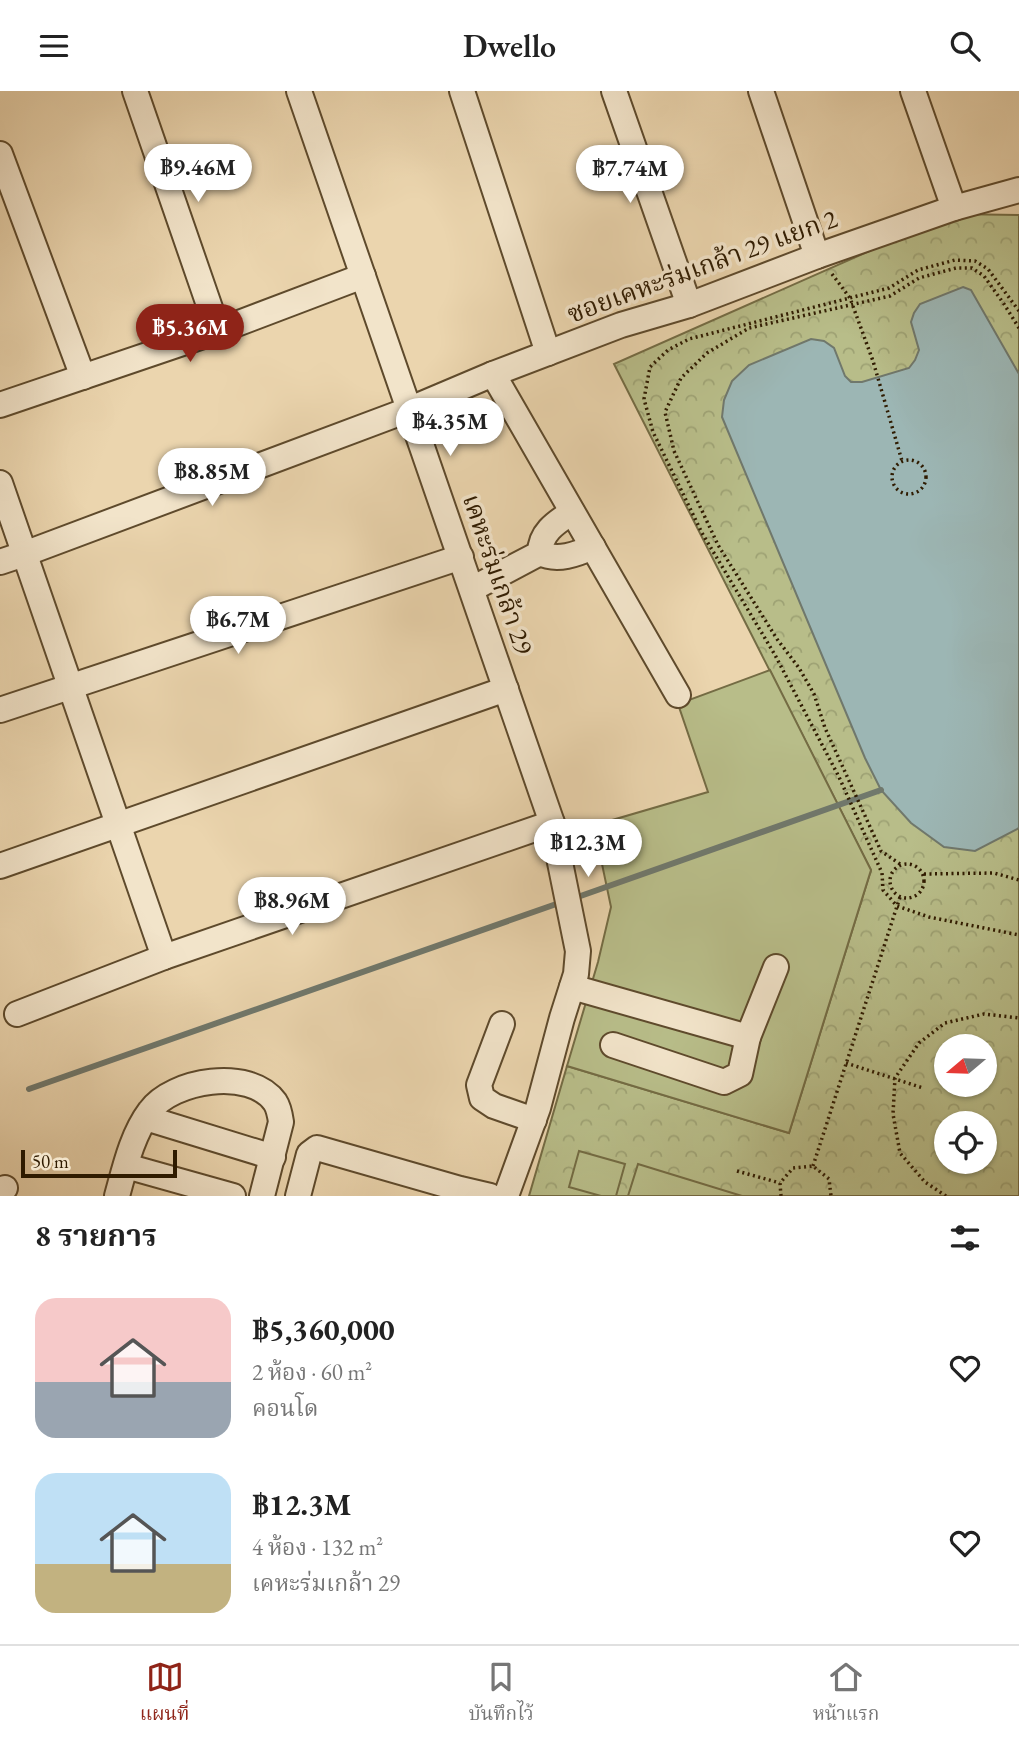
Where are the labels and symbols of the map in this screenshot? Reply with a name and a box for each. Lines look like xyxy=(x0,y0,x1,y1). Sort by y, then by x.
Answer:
pin: ฿9.46M xyxy=(141,145,255,204)
pin: ฿7.74M xyxy=(573,145,687,205)
street label: ซอยเคหะร่มเกล้า 29 แยก 2 xyxy=(562,201,842,331)
pin: ฿5.36M xyxy=(133,305,247,364)
pin: ฿4.35M xyxy=(393,399,507,458)
pin: ฿8.85M xyxy=(155,449,269,508)
street label: เคหะร่มเกล้า 29 xyxy=(455,489,541,659)
pin: ฿6.7M xyxy=(189,596,287,656)
pin: ฿12.3M xyxy=(531,819,645,879)
pin: ฿8.96M xyxy=(235,877,349,937)
north arrow xyxy=(934,1034,998,1097)
scale bar xyxy=(21,1147,177,1179)

